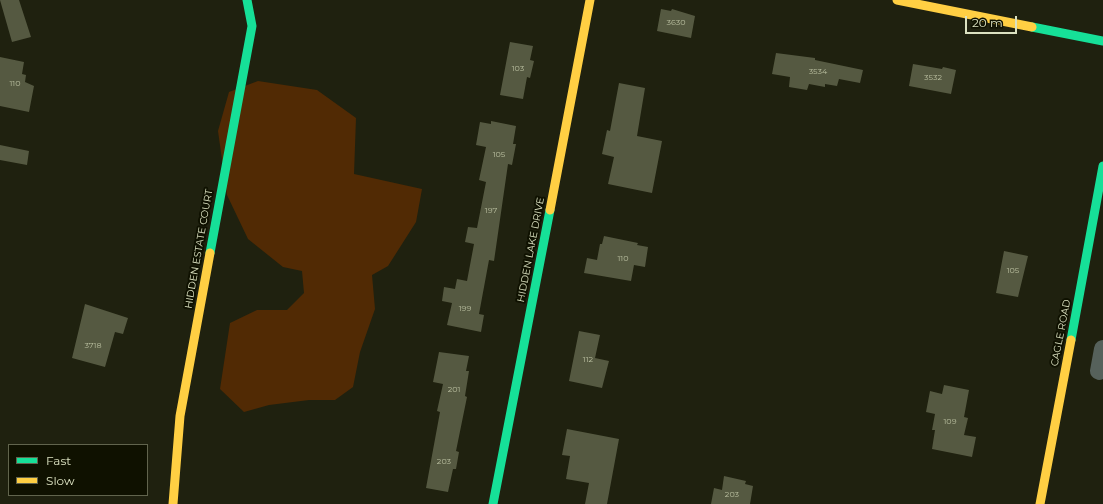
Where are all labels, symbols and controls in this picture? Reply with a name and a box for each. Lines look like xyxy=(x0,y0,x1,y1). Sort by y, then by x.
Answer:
scale bar xyxy=(967,8,1019,34)
text: 20 m xyxy=(972,15,1003,30)
house number: 3630 xyxy=(666,18,686,28)
house number: 103 xyxy=(512,64,524,74)
house number: 3534 xyxy=(809,67,827,77)
house number: 3532 xyxy=(924,73,942,83)
house number: 110 xyxy=(9,79,21,89)
house number: 105 xyxy=(493,150,505,160)
street label: HIDDEN ESTATE COURT xyxy=(183,188,215,310)
street label: HIDDEN LAKE DRIVE xyxy=(515,197,547,303)
house number: 197 xyxy=(485,206,497,216)
house number: 110 xyxy=(617,254,629,264)
house number: 105 xyxy=(1007,266,1019,276)
street label: CAGLE ROAD xyxy=(1049,299,1073,367)
house number: 199 xyxy=(459,304,471,314)
house number: 3718 xyxy=(84,341,102,351)
house number: 112 xyxy=(583,355,593,365)
house number: 201 xyxy=(448,385,460,395)
house number: 109 xyxy=(943,417,957,427)
legend xyxy=(8,444,148,496)
text: Fast xyxy=(46,453,71,468)
house number: 203 xyxy=(437,457,451,467)
text: Slow xyxy=(46,473,75,488)
house number: 203 xyxy=(725,490,739,500)

